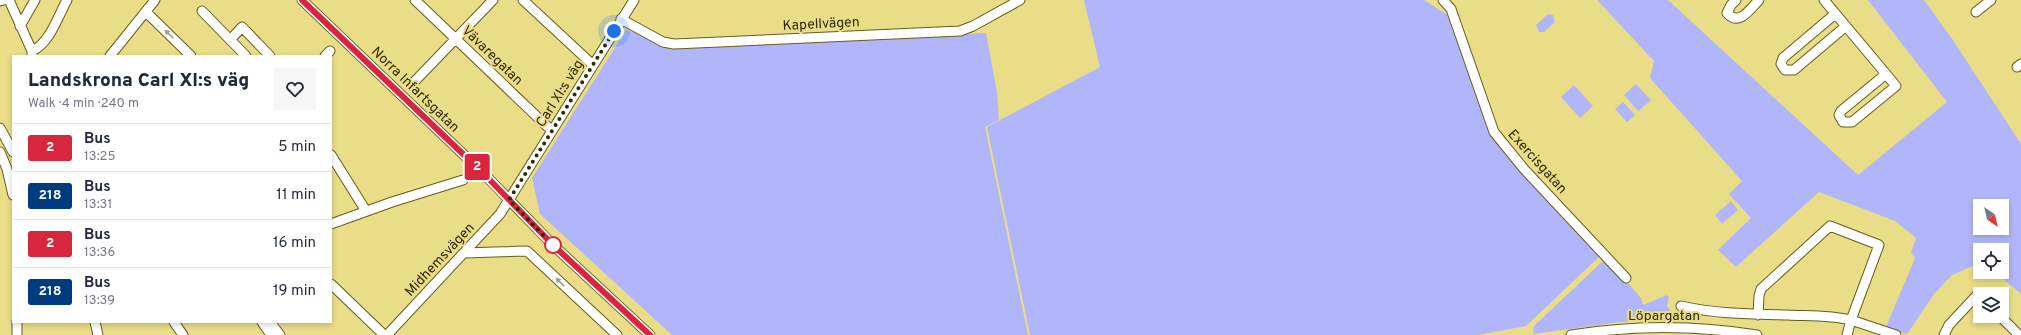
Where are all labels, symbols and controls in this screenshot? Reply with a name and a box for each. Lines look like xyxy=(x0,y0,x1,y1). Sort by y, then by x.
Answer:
street label: Kapellvägen xyxy=(782,14,860,35)
your location xyxy=(604,21,624,41)
street label: Vävaregatan xyxy=(458,23,526,89)
one-way arrow xyxy=(164,29,174,39)
street label: Norra Infartsgatan xyxy=(367,44,463,136)
street label: Carl XI:s väg xyxy=(533,57,588,131)
button: heart xyxy=(274,68,316,110)
text: Landskrona Carl XI:s väg xyxy=(28,69,249,93)
text: Walk · 4 min · 240 m xyxy=(28,96,139,112)
street label: Exercisgatan xyxy=(1504,126,1570,198)
text: Bus xyxy=(84,130,111,149)
text: 5 min xyxy=(278,138,316,157)
text: 2 xyxy=(46,139,54,156)
text: 13:25 xyxy=(84,149,116,165)
line badge: 2 xyxy=(464,154,490,180)
text: 2 xyxy=(473,158,481,175)
text: Bus xyxy=(84,178,111,197)
text: 11 min xyxy=(276,186,316,205)
text: 218 xyxy=(39,187,61,204)
text: 13:31 xyxy=(84,197,112,213)
north arrow xyxy=(1973,199,2009,235)
map controls xyxy=(1973,199,2009,323)
street label: Midhemsvägen xyxy=(402,220,478,300)
text: Bus xyxy=(84,226,111,245)
text: 16 min xyxy=(273,234,316,253)
text: 2 xyxy=(46,235,54,252)
unlabelled marker xyxy=(544,236,562,254)
button: locate xyxy=(1973,243,2009,279)
text: 13:36 xyxy=(84,245,115,261)
text: Bus xyxy=(84,274,111,293)
one-way arrow xyxy=(555,277,566,286)
text: 19 min xyxy=(273,282,316,301)
text: 218 xyxy=(39,283,61,300)
button: layers xyxy=(1973,287,2009,323)
text: 13:39 xyxy=(84,293,115,309)
street label: Löpargatan xyxy=(1628,308,1700,325)

